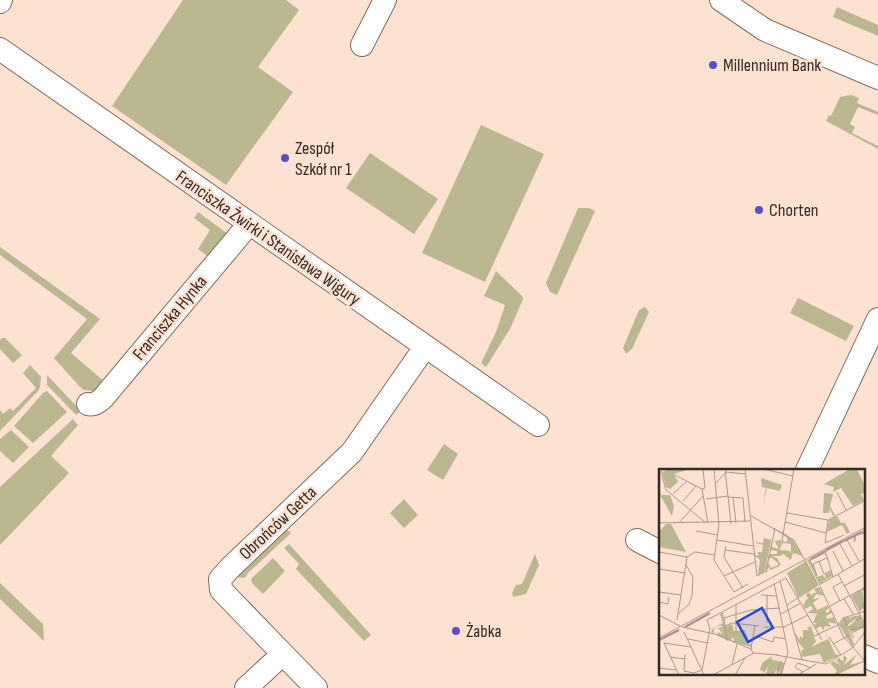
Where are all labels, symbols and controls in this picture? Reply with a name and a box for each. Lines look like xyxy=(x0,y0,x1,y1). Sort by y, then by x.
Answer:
place label: Millennium Bank xyxy=(723,55,821,76)
marker: Millennium Bank xyxy=(707,59,719,71)
place label: Zespół Szkół nr 1 xyxy=(295,138,352,180)
marker: Zespół Szkół nr 1 xyxy=(279,152,291,164)
street label: Franciszka Żwirki i Stanisława Wigury xyxy=(172,166,365,310)
place label: Chorten xyxy=(769,200,819,221)
marker: Chorten xyxy=(753,204,765,216)
street label: Franciszka Hynka xyxy=(129,271,211,365)
inset map xyxy=(659,469,866,676)
street label: Obrońców Getta xyxy=(235,482,321,564)
place label: Żabka xyxy=(466,621,502,642)
marker: Żabka xyxy=(450,625,462,637)

